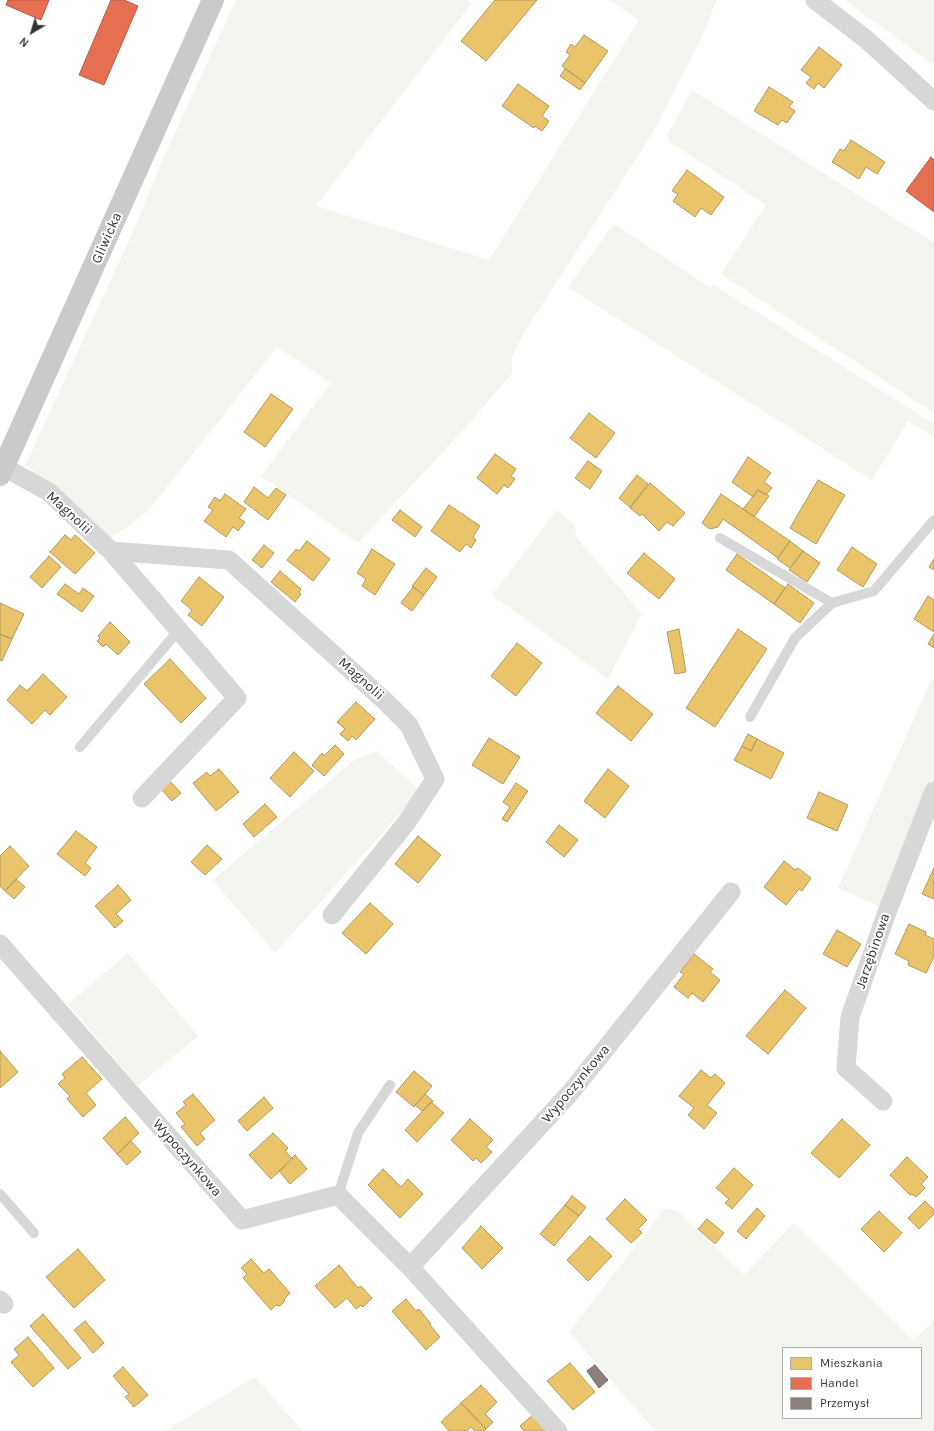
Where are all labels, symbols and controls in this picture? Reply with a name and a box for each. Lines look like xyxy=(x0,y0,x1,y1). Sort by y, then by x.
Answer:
north arrow xyxy=(12,12,52,52)
text: N xyxy=(17,34,31,49)
street label: Gliwicka xyxy=(88,210,126,266)
street label: Magnolii xyxy=(43,488,95,538)
street label: Magnolii xyxy=(335,654,387,704)
street label: Jarzębinowa xyxy=(852,911,894,991)
street label: Wypoczynkowa xyxy=(538,1041,614,1127)
street label: Wypoczynkowa xyxy=(149,1116,225,1200)
legend xyxy=(782,1347,922,1419)
text: Mieszkania xyxy=(820,1356,883,1370)
text: Handel xyxy=(820,1376,859,1390)
text: Przemysł xyxy=(820,1396,869,1410)

